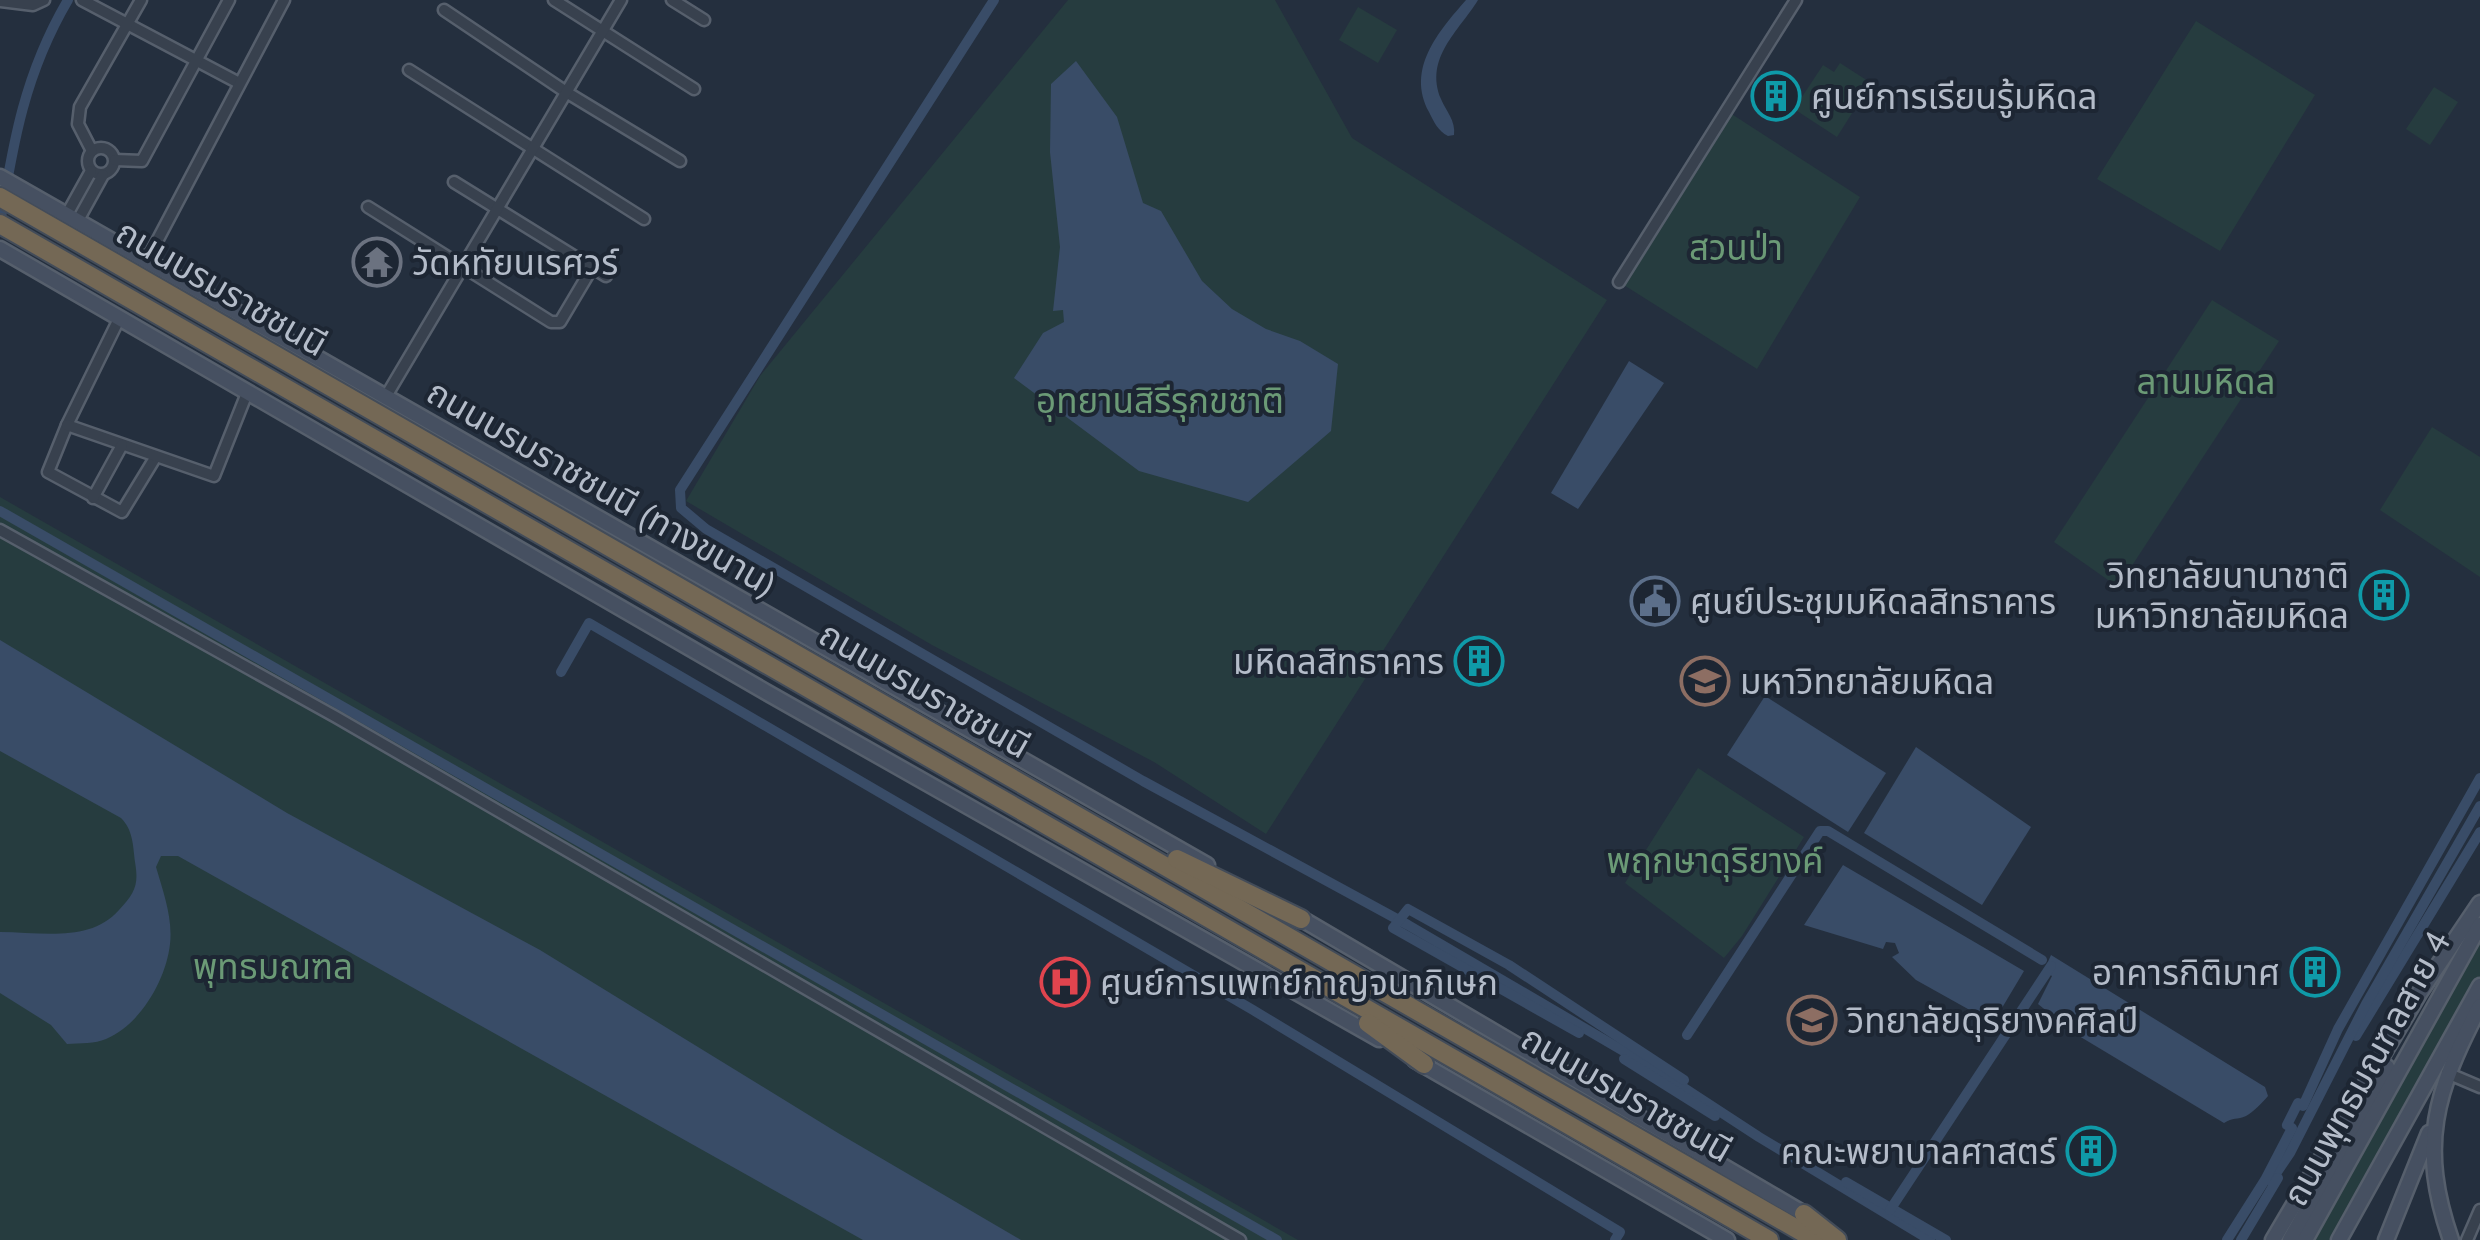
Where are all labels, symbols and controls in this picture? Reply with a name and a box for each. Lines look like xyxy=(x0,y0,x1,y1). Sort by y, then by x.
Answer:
building icon: ศูนย์การเรียนรู้มหิดล xyxy=(1750,70,1802,122)
place label: ศูนย์การเรียนรู้มหิดล xyxy=(1811,73,2097,119)
street label: ถนนบรมราชชนนี xyxy=(108,208,336,366)
park label: สวนป่า xyxy=(1689,224,1783,270)
temple icon: วัดหทัยนเรศวร์ xyxy=(351,236,403,288)
place label: วัดหทัยนเรศวร์ xyxy=(412,239,620,285)
park label: ลานมหิดล xyxy=(2136,358,2276,404)
street label: ถนนบรมราชชนนี (ทางขนาน) xyxy=(419,368,785,606)
park label: อุทยานสิรีรุกขชาติ xyxy=(1036,377,1284,423)
place label: วิทยาลัยนานาชาติ มหาวิทยาลัยมหิดล xyxy=(2095,552,2349,638)
building icon: วิทยาลัยนานาชาติ มหาวิทยาลัยมหิดล xyxy=(2358,569,2410,621)
public building icon: ศูนย์ประชุมมหิดลสิทธาคาร xyxy=(1629,575,1681,627)
place label: ศูนย์ประชุมมหิดลสิทธาคาร xyxy=(1690,578,2056,624)
street label: ถนนบรมราชชนนี xyxy=(811,610,1039,768)
building icon: มหิดลสิทธาคาร xyxy=(1453,635,1505,687)
place label: มหิดลสิทธาคาร xyxy=(1233,638,1444,684)
school or university icon: มหาวิทยาลัยมหิดล xyxy=(1679,655,1731,707)
place label: มหาวิทยาลัยมหิดล xyxy=(1740,658,1994,704)
park label: พฤกษาดุริยางค์ xyxy=(1607,837,1823,883)
street label: ถนนพุทธมณฑลสาย 4 xyxy=(2271,922,2461,1214)
park label: พุทธมณฑล xyxy=(193,943,353,989)
building icon: อาคารกิติมาศ xyxy=(2289,946,2341,998)
place label: อาคารกิติมาศ xyxy=(2092,949,2280,995)
hospital icon: ศูนย์การแพทย์กาญจนาภิเษก xyxy=(1039,956,1091,1008)
place label: ศูนย์การแพทย์กาญจนาภิเษก xyxy=(1100,959,1498,1005)
school or university icon: วิทยาลัยดุริยางคศิลป์ xyxy=(1786,994,1838,1046)
place label: วิทยาลัยดุริยางคศิลป์ xyxy=(1847,997,2138,1043)
street label: ถนนบรมราชชนนี xyxy=(1513,1014,1741,1172)
building icon: คณะพยาบาลศาสตร์ xyxy=(2065,1125,2117,1177)
place label: คณะพยาบาลศาสตร์ xyxy=(1781,1128,2058,1174)

